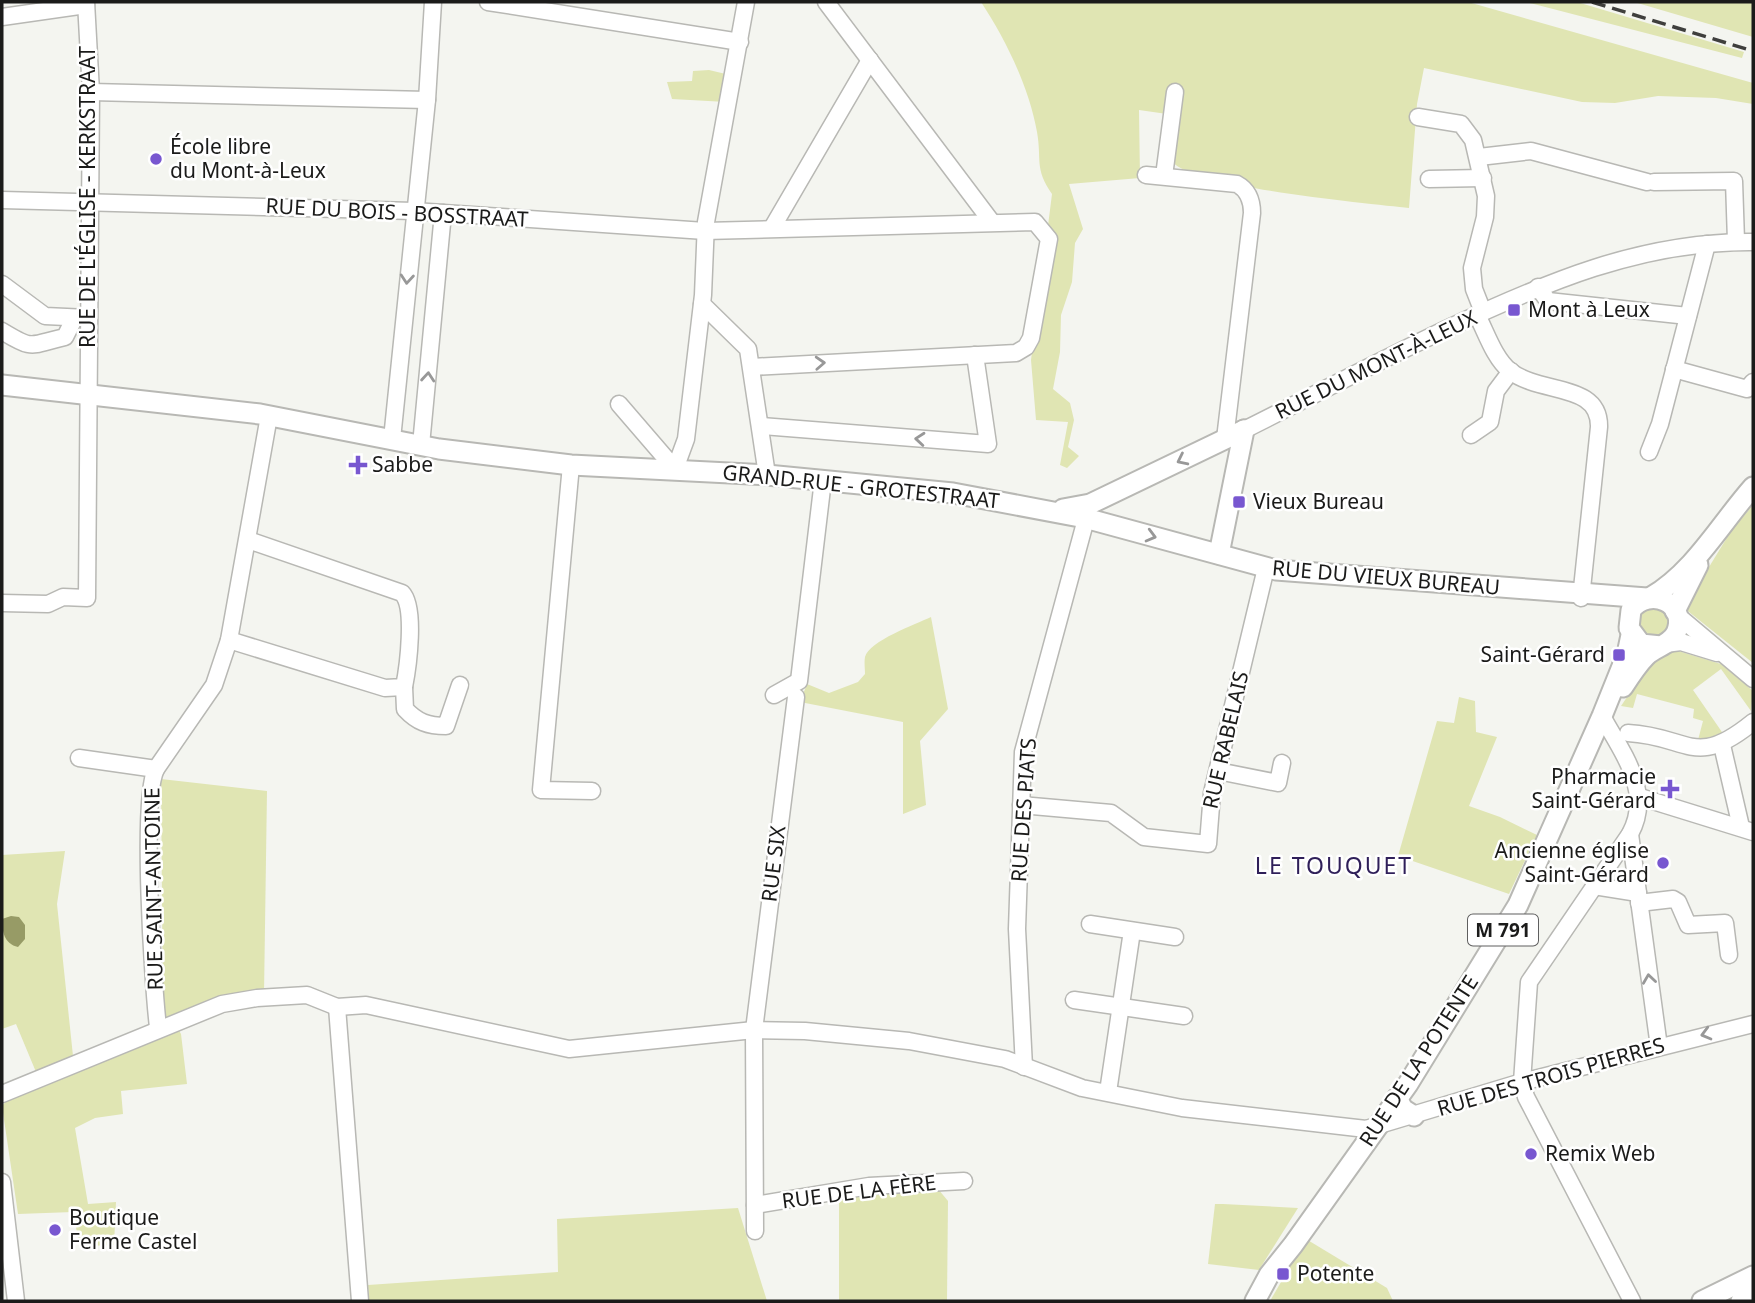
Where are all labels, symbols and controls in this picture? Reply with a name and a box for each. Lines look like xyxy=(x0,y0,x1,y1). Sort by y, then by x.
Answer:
street label: RUE DE L'ÉGLISE - KERKSTRAAT xyxy=(73,46,101,348)
place label: École libre du Mont-à-Leux xyxy=(170,132,326,184)
marker: École libre du Mont-à-Leux xyxy=(148,151,164,167)
street label: RUE DU BOIS - BOSSTRAAT xyxy=(265,191,529,233)
one-way arrow xyxy=(400,274,415,285)
place label: Mont à Leux xyxy=(1528,295,1650,323)
marker: Mont à Leux xyxy=(1506,302,1522,318)
street label: RUE DU MONT-À-LEUX xyxy=(1270,303,1482,425)
one-way arrow xyxy=(815,356,826,371)
one-way arrow xyxy=(420,371,435,382)
one-way arrow xyxy=(914,432,925,447)
place label: Sabbe xyxy=(372,450,433,478)
one-way arrow xyxy=(1177,451,1189,465)
marker: Sabbe xyxy=(350,457,366,473)
street label: GRAND-RUE - GROTESTRAAT xyxy=(721,458,1001,515)
place label: Vieux Bureau xyxy=(1253,487,1384,515)
marker: Vieux Bureau xyxy=(1231,494,1247,510)
one-way arrow xyxy=(1145,527,1157,542)
street label: RUE DU VIEUX BUREAU xyxy=(1271,553,1501,601)
place label: Saint-Gérard xyxy=(1481,640,1605,668)
marker: Saint-Gérard xyxy=(1611,647,1627,663)
street label: RUE RABELAIS xyxy=(1196,668,1254,811)
street label: RUE DES PIATS xyxy=(1004,737,1042,883)
place label: Pharmacie Saint-Gérard xyxy=(1532,762,1656,814)
marker: Pharmacie Saint-Gérard xyxy=(1662,781,1678,797)
street label: RUE SAINT-ANTOINE xyxy=(137,787,169,991)
street label: RUE SIX xyxy=(754,824,792,904)
place label: Ancienne église Saint-Gérard xyxy=(1495,836,1649,888)
district label: LE TOUQUET xyxy=(1255,849,1413,881)
marker: Ancienne église Saint-Gérard xyxy=(1655,855,1671,871)
road number: M 791 xyxy=(1468,914,1538,946)
street label: RUE DE LA POTENTE xyxy=(1352,969,1484,1152)
one-way arrow xyxy=(1642,973,1657,985)
one-way arrow xyxy=(1700,1026,1712,1040)
street label: RUE DES TROIS PIERRES xyxy=(1434,1030,1668,1122)
place label: Remix Web xyxy=(1545,1139,1655,1167)
marker: Remix Web xyxy=(1523,1146,1539,1162)
street label: RUE DE LA FÈRE xyxy=(780,1168,938,1214)
place label: Boutique Ferme Castel xyxy=(69,1203,197,1255)
marker: Boutique Ferme Castel xyxy=(47,1222,63,1238)
place label: Potente xyxy=(1297,1259,1374,1287)
marker: Potente xyxy=(1275,1266,1291,1282)

